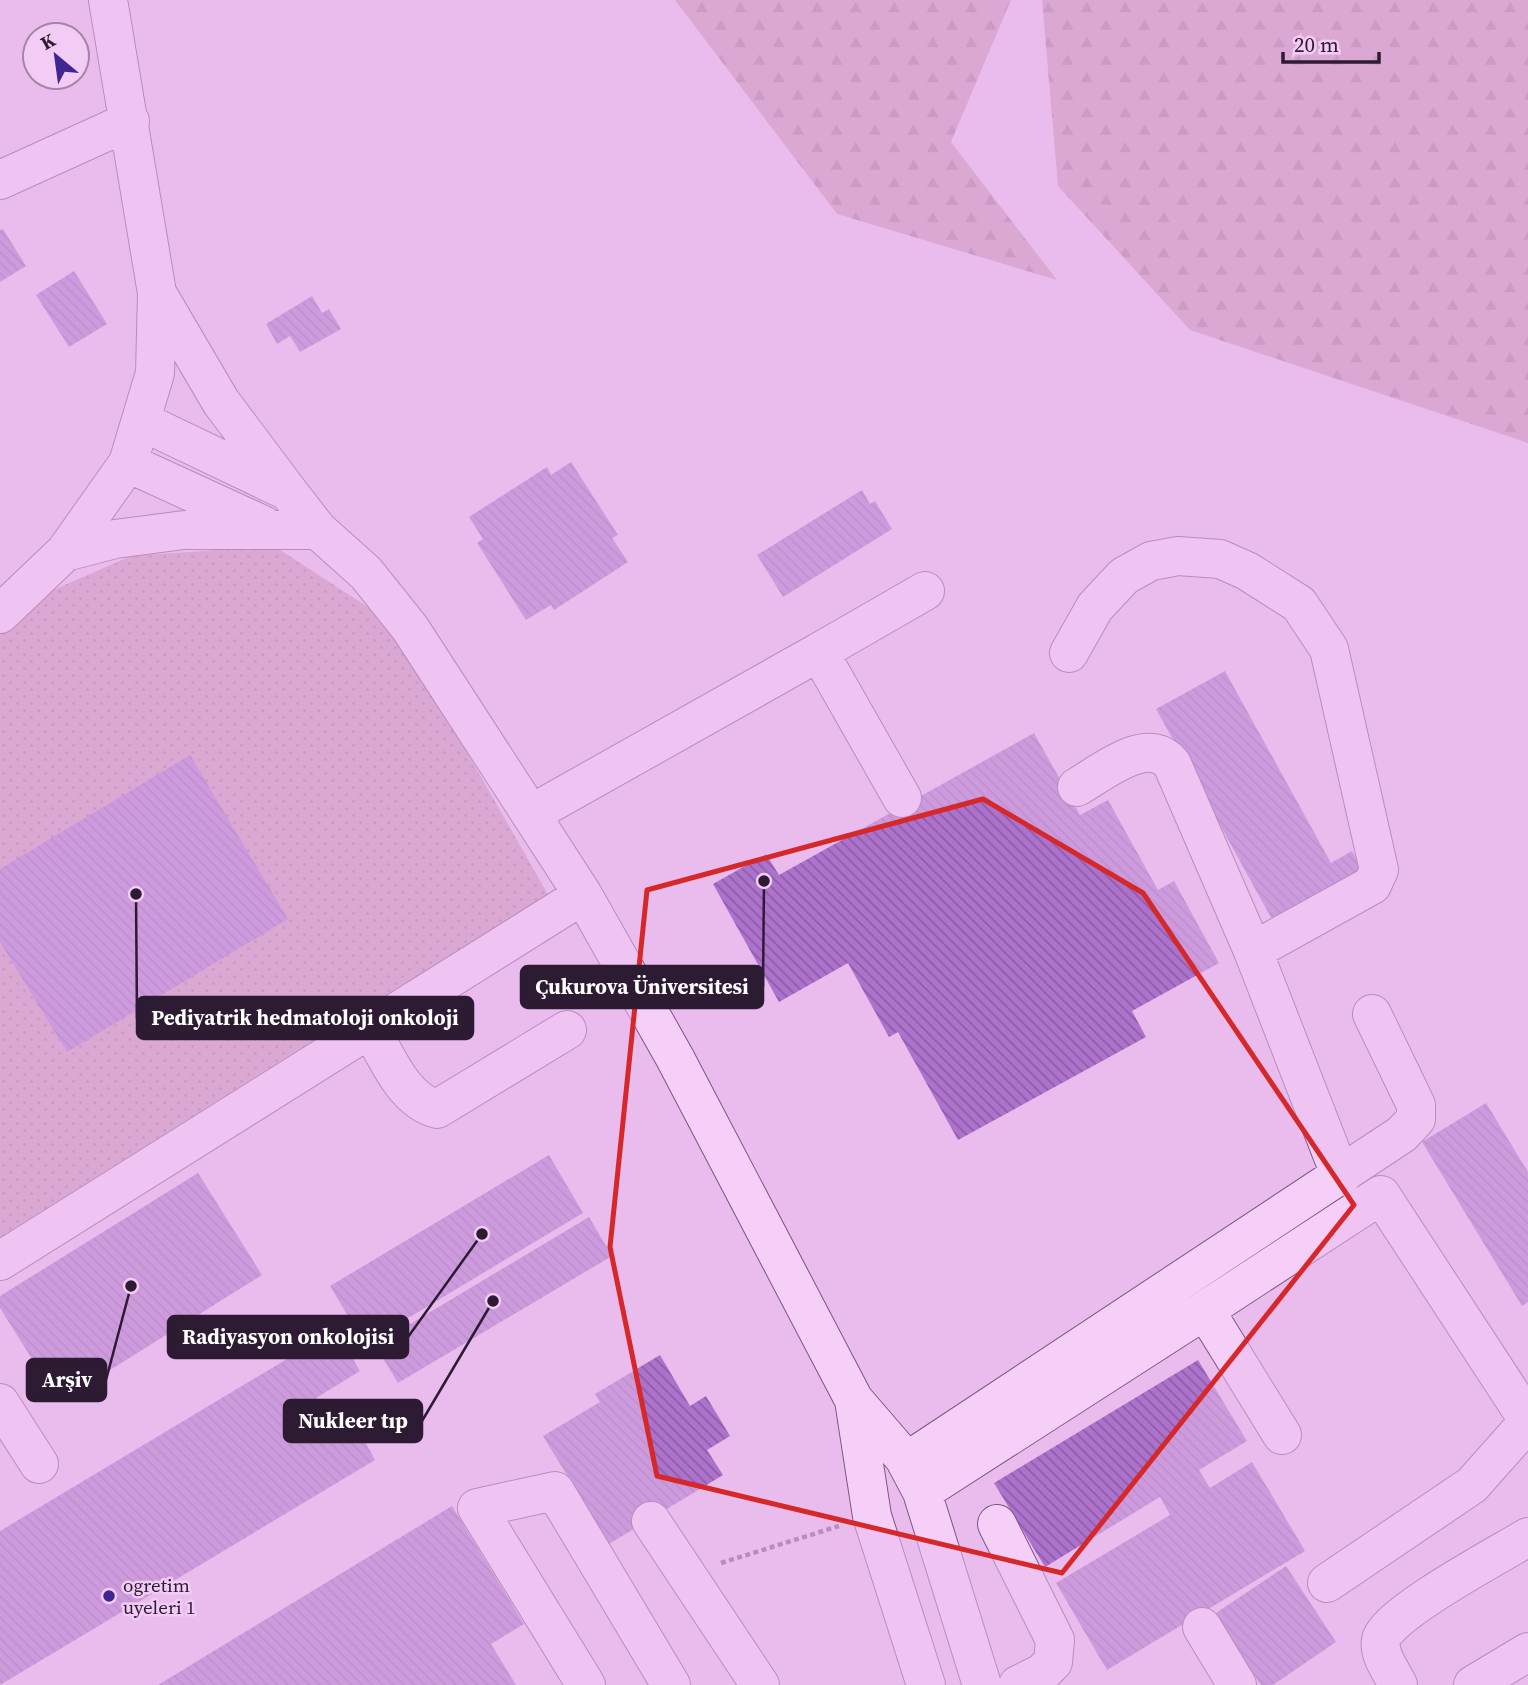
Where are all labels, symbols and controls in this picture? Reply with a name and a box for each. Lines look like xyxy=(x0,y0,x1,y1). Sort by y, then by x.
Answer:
north arrow xyxy=(21,21,91,91)
scale bar xyxy=(1283,21,1379,65)
text: K xyxy=(36,26,61,56)
text: 20 m xyxy=(1294,30,1339,59)
callout: Çukurova Üniversitesi xyxy=(521,966,763,1008)
text: Çukurova Üniversitesi xyxy=(535,972,749,1001)
callout: Pediyatrik hedmatoloji onkoloji xyxy=(137,997,473,1039)
text: Pediyatrik hedmatoloji onkoloji xyxy=(151,1003,459,1032)
callout: Radiyasyon onkolojisi xyxy=(168,1316,408,1358)
text: Radiyasyon onkolojisi xyxy=(182,1322,394,1351)
callout: Arşiv xyxy=(27,1359,106,1401)
text: Arşiv xyxy=(42,1365,92,1394)
callout: Nukleer tıp xyxy=(284,1400,422,1442)
text: Nukleer tıp xyxy=(298,1406,408,1435)
place label: ogretim uyeleri 1 xyxy=(123,1572,196,1620)
marker: ogretim uyeleri 1 xyxy=(101,1588,117,1604)

